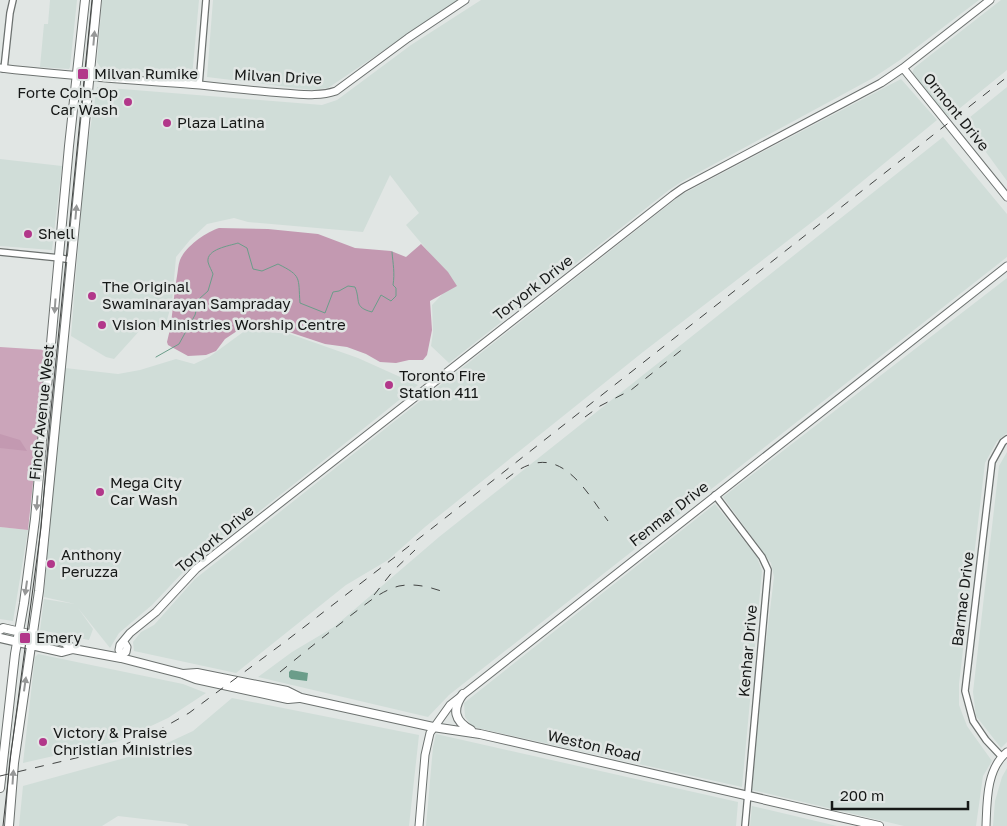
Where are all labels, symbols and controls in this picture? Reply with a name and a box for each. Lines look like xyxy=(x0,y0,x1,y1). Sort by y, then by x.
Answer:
one-way arrow xyxy=(90,30,98,46)
place label: Milvan Rumike xyxy=(94,64,198,82)
street label: Milvan Drive xyxy=(234,65,323,87)
marker: Milvan Rumike xyxy=(76,67,90,81)
street label: Ormont Drive xyxy=(920,69,994,154)
place label: Forte Coin-Op Car Wash xyxy=(17,83,118,118)
marker: Forte Coin-Op Car Wash xyxy=(122,96,134,108)
place label: Plaza Latina xyxy=(177,113,265,131)
marker: Plaza Latina xyxy=(161,117,173,129)
one-way arrow xyxy=(72,203,80,219)
place label: Shell xyxy=(38,224,75,242)
marker: Shell xyxy=(22,228,34,240)
street label: Toryork Drive xyxy=(489,251,576,324)
place label: The Original Swaminarayan Sampraday xyxy=(102,277,291,312)
marker: The Original Swaminarayan Sampraday xyxy=(86,290,98,302)
one-way arrow xyxy=(50,298,58,314)
place label: Vision Ministries Worship Centre xyxy=(112,315,346,333)
marker: Vision Ministries Worship Centre xyxy=(96,319,108,331)
street label: Finch Avenue West xyxy=(25,343,57,481)
place label: Toronto Fire Station 411 xyxy=(399,366,486,401)
marker: Toronto Fire Station 411 xyxy=(383,379,395,391)
place label: Mega City Car Wash xyxy=(110,473,183,508)
street label: Fenmar Drive xyxy=(625,477,712,550)
marker: Mega City Car Wash xyxy=(94,486,106,498)
one-way arrow xyxy=(32,495,40,511)
street label: Toryork Drive xyxy=(172,500,257,576)
place label: Anthony Peruzza xyxy=(61,545,122,580)
street label: Barmac Drive xyxy=(947,550,977,647)
marker: Anthony Peruzza xyxy=(45,558,57,570)
one-way arrow xyxy=(22,581,30,597)
street label: Kenhar Drive xyxy=(734,604,760,698)
place label: Emery xyxy=(36,628,82,646)
marker: Emery xyxy=(18,631,32,645)
one-way arrow xyxy=(21,676,29,692)
place label: Victory & Praise Christian Ministries xyxy=(53,723,192,758)
street label: Weston Road xyxy=(546,726,643,765)
marker: Victory & Praise Christian Ministries xyxy=(37,736,49,748)
one-way arrow xyxy=(9,769,17,785)
scale bar xyxy=(832,778,968,810)
text: 200 m xyxy=(840,786,884,804)

